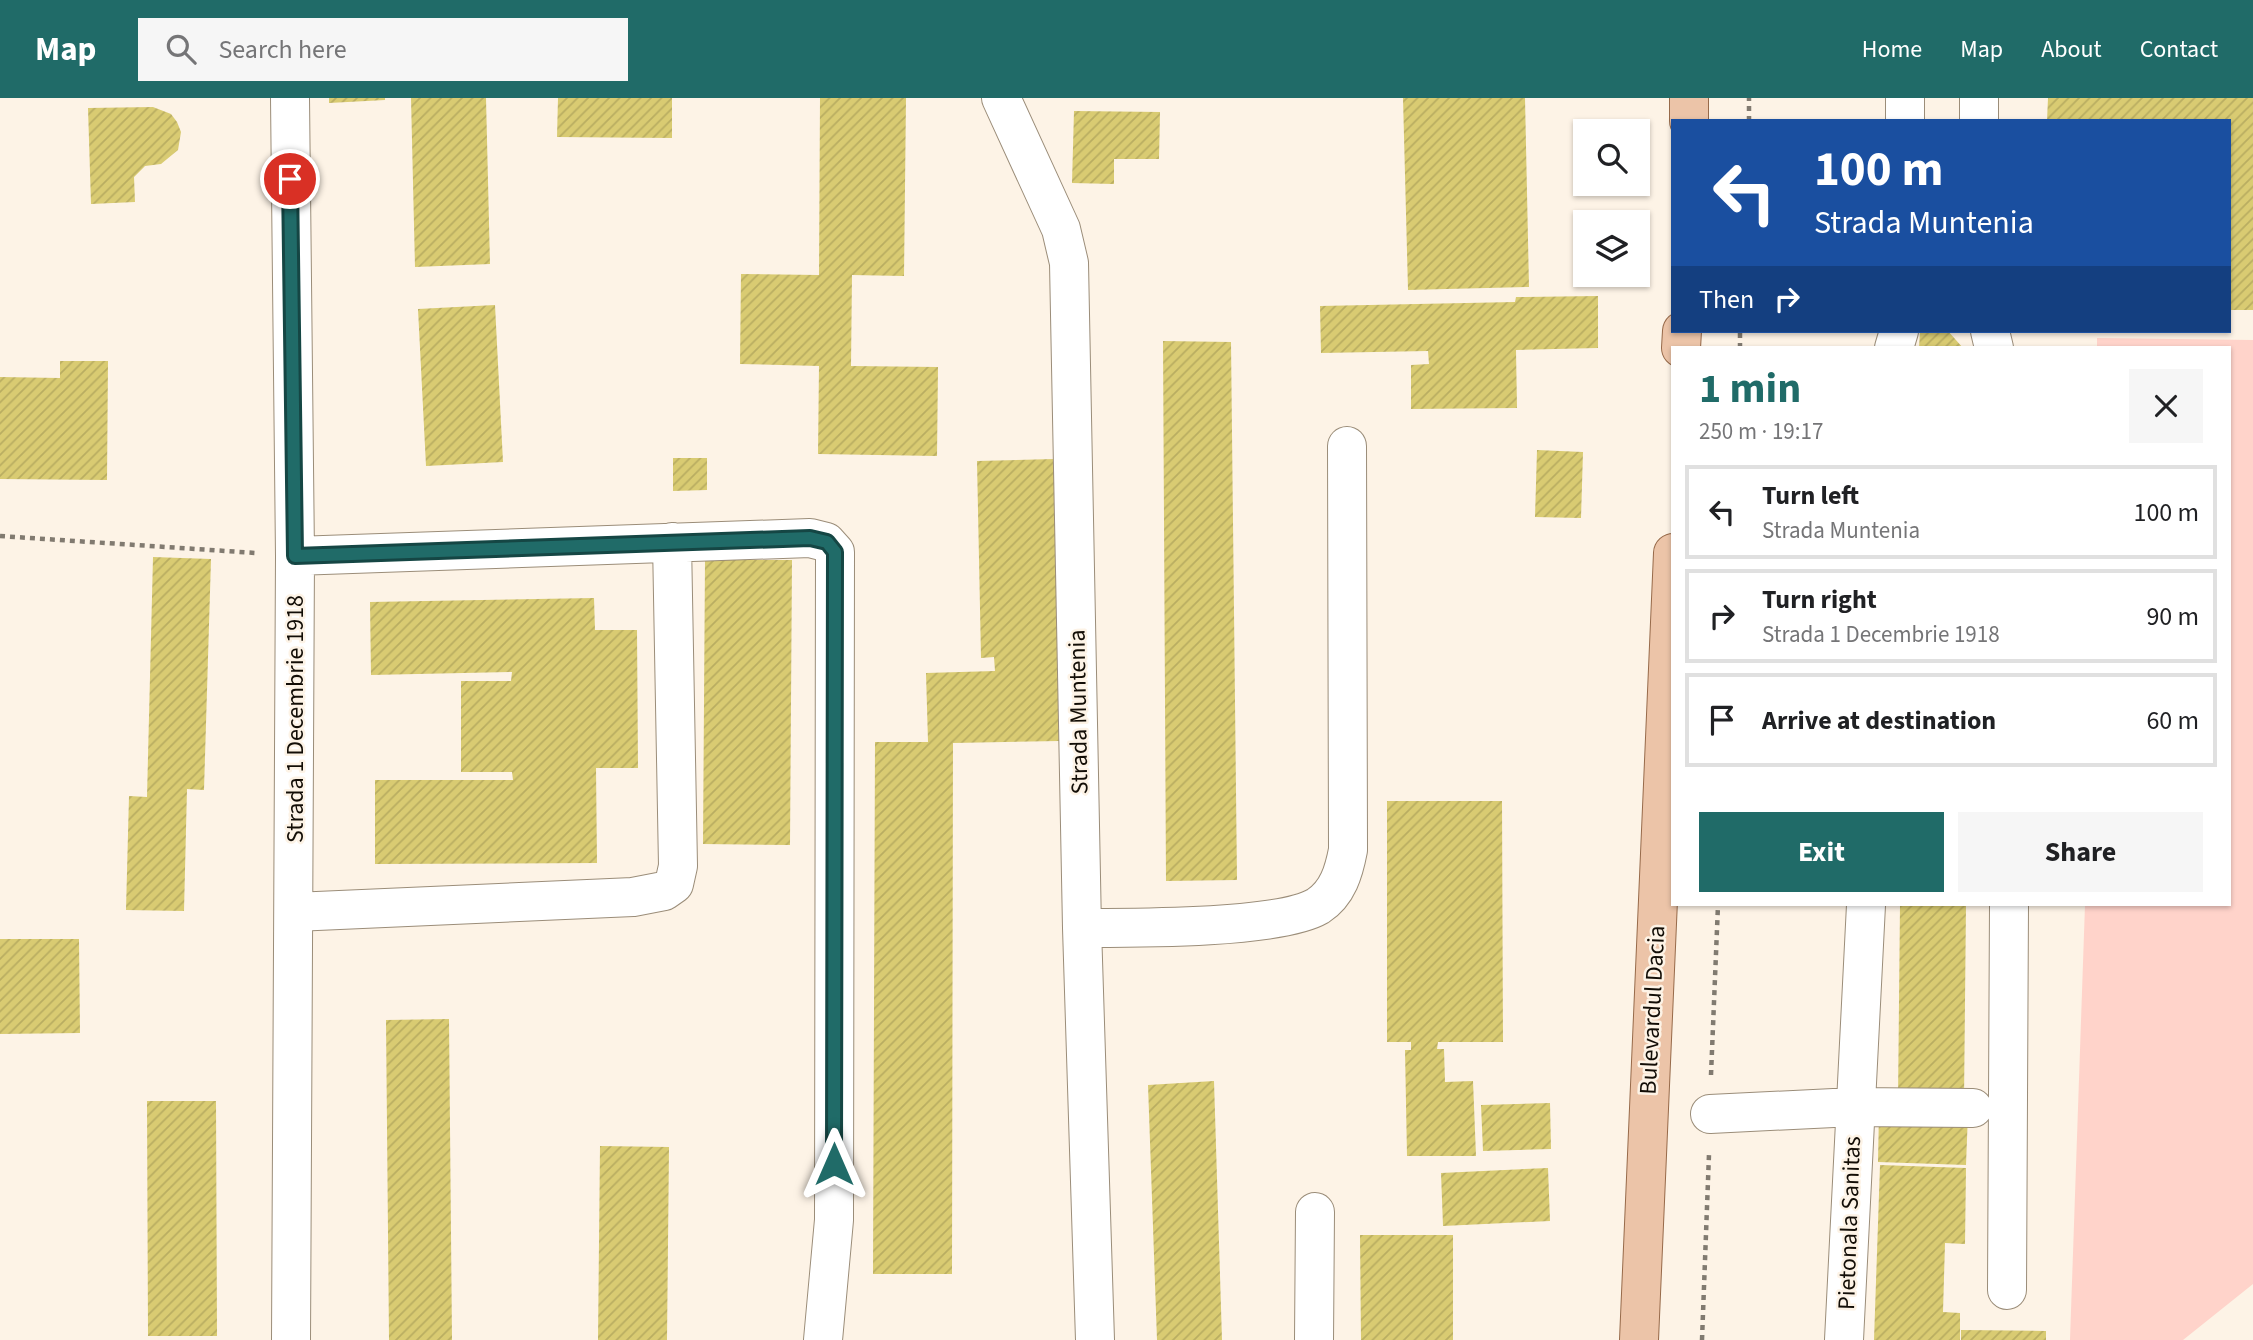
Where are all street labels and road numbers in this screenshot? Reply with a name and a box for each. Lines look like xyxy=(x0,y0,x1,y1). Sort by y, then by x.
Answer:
street label: Strada 1 Decembrie 1918 xyxy=(278,595,313,843)
street label: Strada Muntenia xyxy=(1060,629,1097,795)
street label: Bulevardul Dacia xyxy=(1631,925,1674,1095)
street label: Pietonala Sanitas xyxy=(1829,1136,1870,1311)

